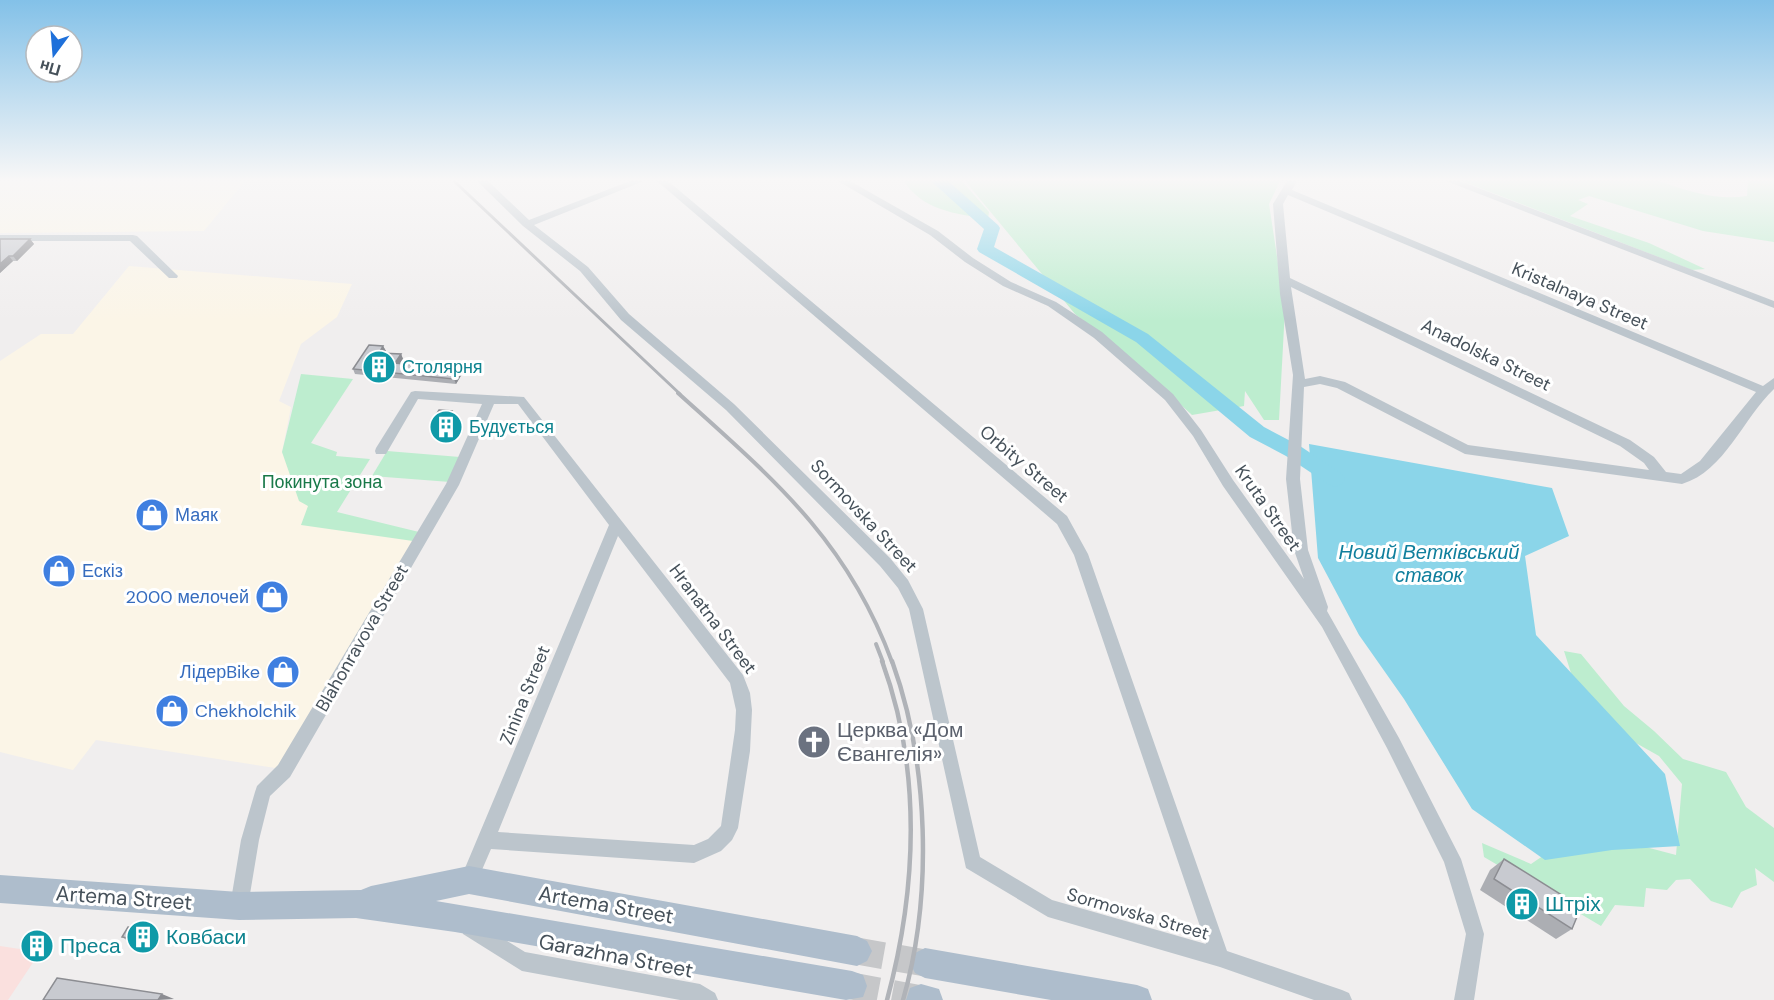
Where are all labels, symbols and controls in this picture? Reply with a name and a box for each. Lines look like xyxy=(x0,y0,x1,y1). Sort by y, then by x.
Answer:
north arrow xyxy=(24,24,84,84)
text: Пн xyxy=(37,55,63,81)
street label: Kristalnaya Street xyxy=(1508,256,1652,336)
street label: Anadolska Street xyxy=(1417,313,1555,397)
building icon: Столярня xyxy=(361,349,397,385)
place label: Столярня xyxy=(402,355,483,379)
building icon: Будується xyxy=(428,409,464,445)
place label: Будується xyxy=(469,415,554,439)
street label: Orbity Street xyxy=(975,420,1073,508)
street label: Sormovska Street xyxy=(805,454,923,578)
street label: Kruta Street xyxy=(1229,460,1307,556)
park label: Покинута зона xyxy=(262,470,383,494)
shop icon: Маяк xyxy=(134,497,170,533)
place label: Маяк xyxy=(175,503,218,527)
water label: Новий Ветківський ставок xyxy=(1339,539,1519,588)
shop icon: Ескіз xyxy=(41,553,77,589)
place label: Ескіз xyxy=(82,559,123,583)
street label: Hranatna Street xyxy=(664,559,762,679)
street label: Blahonravova Street xyxy=(310,560,414,716)
shop icon: 2000 мелочей xyxy=(254,579,290,615)
place label: 2000 мелочей xyxy=(126,585,249,609)
street label: Zinina Street xyxy=(494,642,556,748)
shop icon: ЛідерBike xyxy=(265,654,301,690)
place label: ЛідерBike xyxy=(180,660,260,684)
shop icon: Chekholchik xyxy=(154,693,190,729)
place label: Chekholchik xyxy=(195,699,297,723)
place label: Церква «Дом Євангелія» xyxy=(837,716,963,768)
church icon: Церква «Дом Євангелія» xyxy=(796,724,832,760)
street label: Artema Street xyxy=(55,879,193,917)
street label: Artema Street xyxy=(536,879,676,931)
street label: Sormovska Street xyxy=(1064,882,1212,946)
building icon: Штріх xyxy=(1504,886,1540,922)
place label: Штріх xyxy=(1545,890,1601,918)
building icon: Ковбаси xyxy=(125,919,161,955)
place label: Ковбаси xyxy=(166,923,246,951)
street label: Garazhna Street xyxy=(536,927,696,985)
building icon: Преса xyxy=(19,928,55,964)
place label: Преса xyxy=(60,932,121,960)

